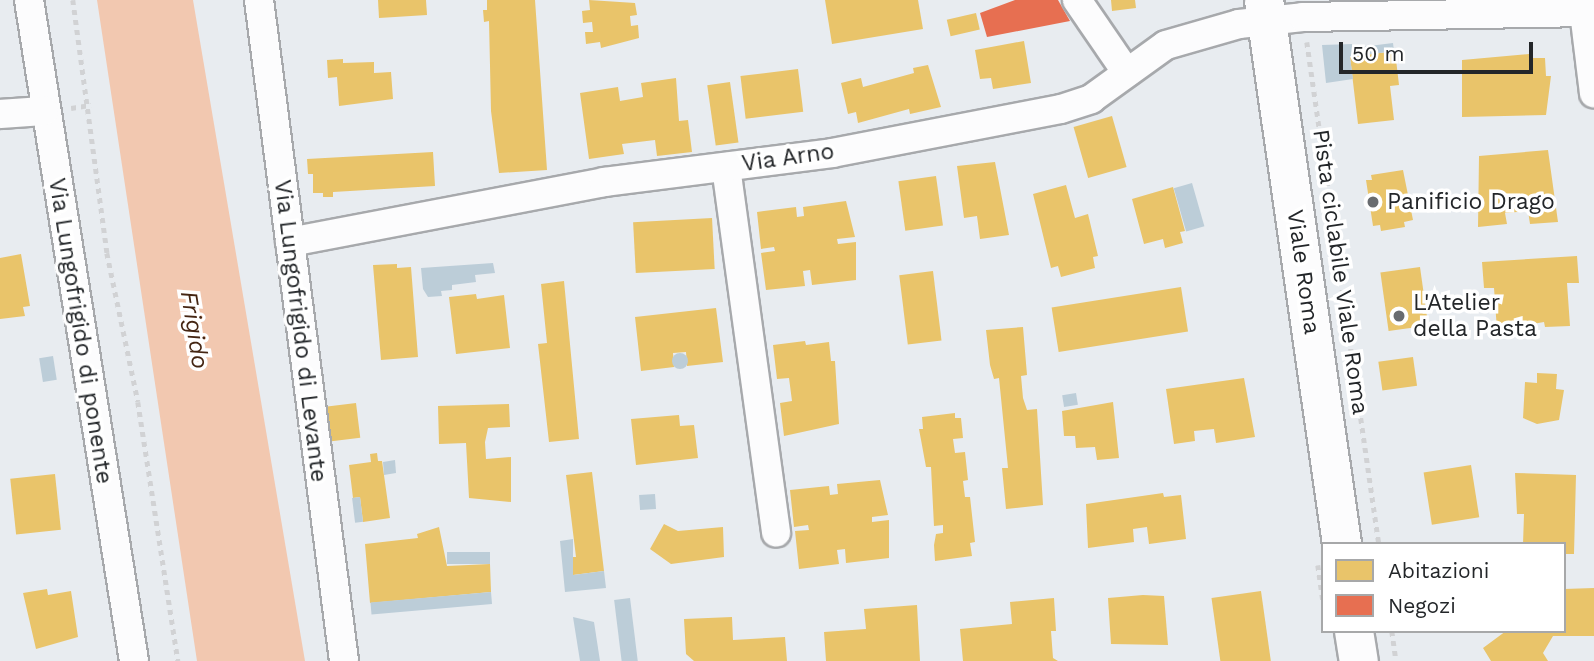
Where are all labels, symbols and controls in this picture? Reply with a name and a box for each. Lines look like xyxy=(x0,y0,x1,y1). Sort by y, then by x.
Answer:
scale bar xyxy=(1342,28,1536,72)
text: 50 m xyxy=(1352,41,1404,66)
street label: Pista ciclabile Viale Roma xyxy=(1306,127,1374,417)
street label: Via Arno xyxy=(739,138,837,178)
street label: Via Lungofrigido di ponente xyxy=(42,176,118,486)
street label: Via Lungofrigido di Levante xyxy=(268,178,332,484)
place label: Panificio Drago xyxy=(1387,188,1555,216)
marker: Panificio Drago xyxy=(1365,194,1381,210)
street label: Viale Roma xyxy=(1281,208,1325,336)
water label: Frigido xyxy=(174,289,214,371)
place label: L'Atelier della Pasta xyxy=(1413,289,1537,343)
marker: L'Atelier della Pasta xyxy=(1391,308,1407,324)
legend xyxy=(1321,542,1566,633)
text: Abitazioni xyxy=(1388,558,1489,583)
text: Negozi xyxy=(1388,593,1456,618)

